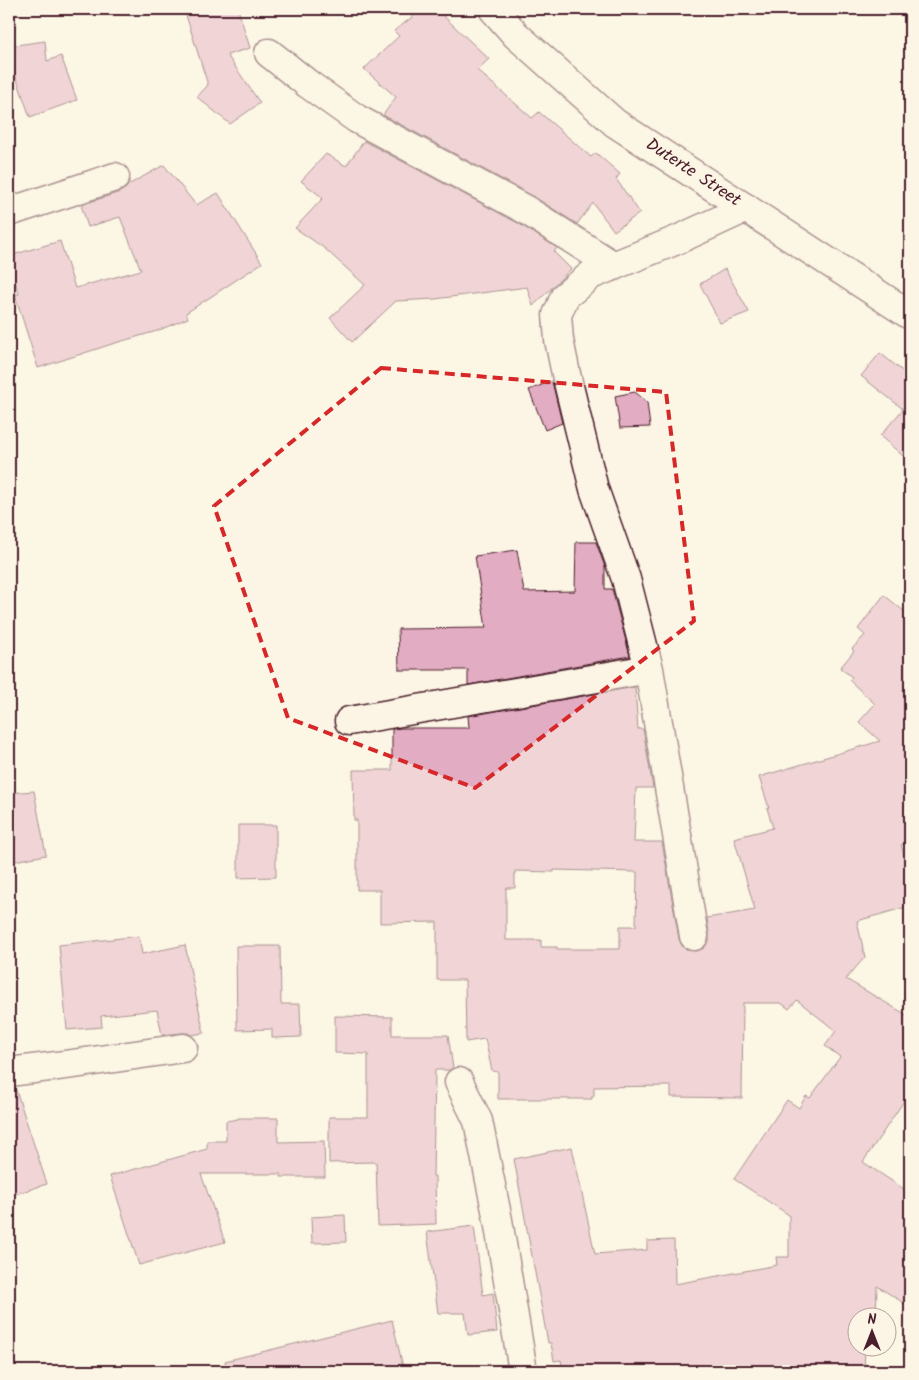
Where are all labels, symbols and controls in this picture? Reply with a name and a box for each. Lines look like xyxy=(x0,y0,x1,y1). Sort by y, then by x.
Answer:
street label: Duterte Street xyxy=(639,131,748,215)
north arrow xyxy=(846,1308,896,1358)
text: N xyxy=(868,1309,877,1331)

